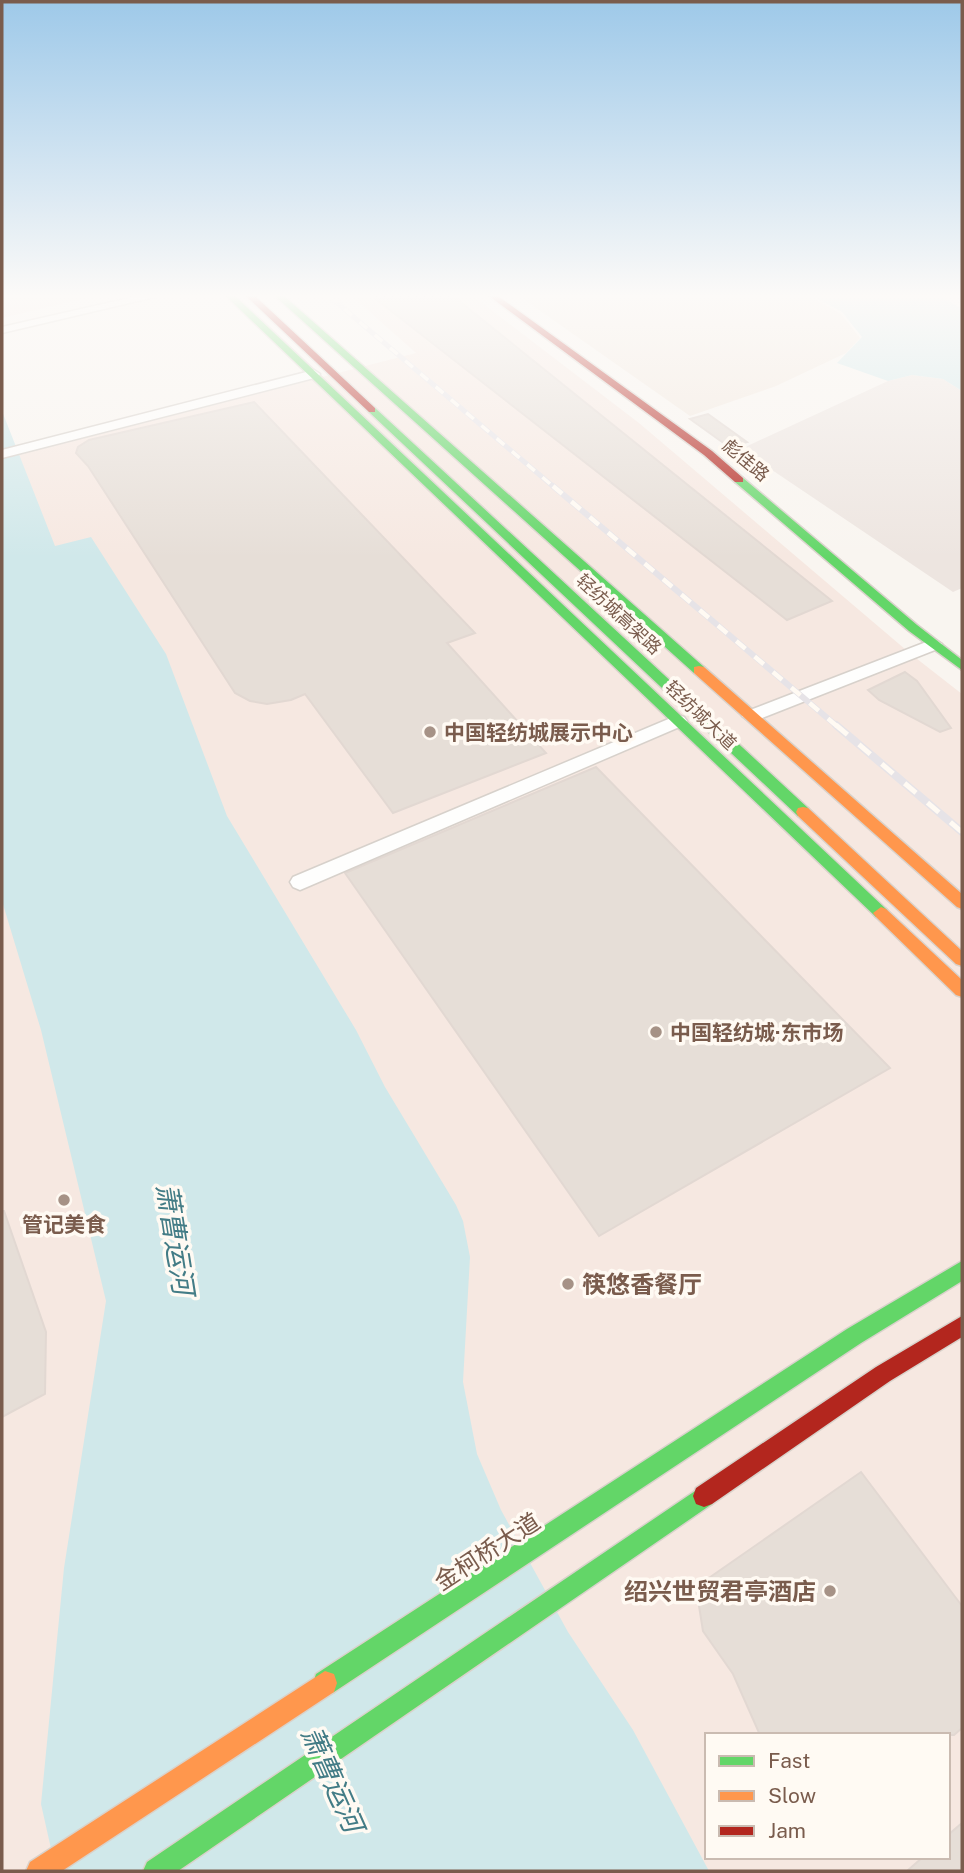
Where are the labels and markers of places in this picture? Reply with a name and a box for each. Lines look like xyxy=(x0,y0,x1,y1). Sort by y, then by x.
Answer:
place label: 中国轻纺城展示中心 xyxy=(444,720,633,745)
marker: 中国轻纺城展示中心 xyxy=(422,724,438,740)
place label: 中国轻纺城·东市场 xyxy=(670,1020,843,1045)
marker: 中国轻纺城·东市场 xyxy=(648,1024,664,1040)
marker: 管记美食 xyxy=(56,1192,72,1208)
place label: 管记美食 xyxy=(22,1212,106,1237)
place label: 筷悠香餐厅 xyxy=(582,1270,702,1298)
marker: 筷悠香餐厅 xyxy=(560,1276,576,1292)
place label: 绍兴世贸君亭酒店 xyxy=(624,1577,816,1605)
marker: 绍兴世贸君亭酒店 xyxy=(822,1583,838,1599)

